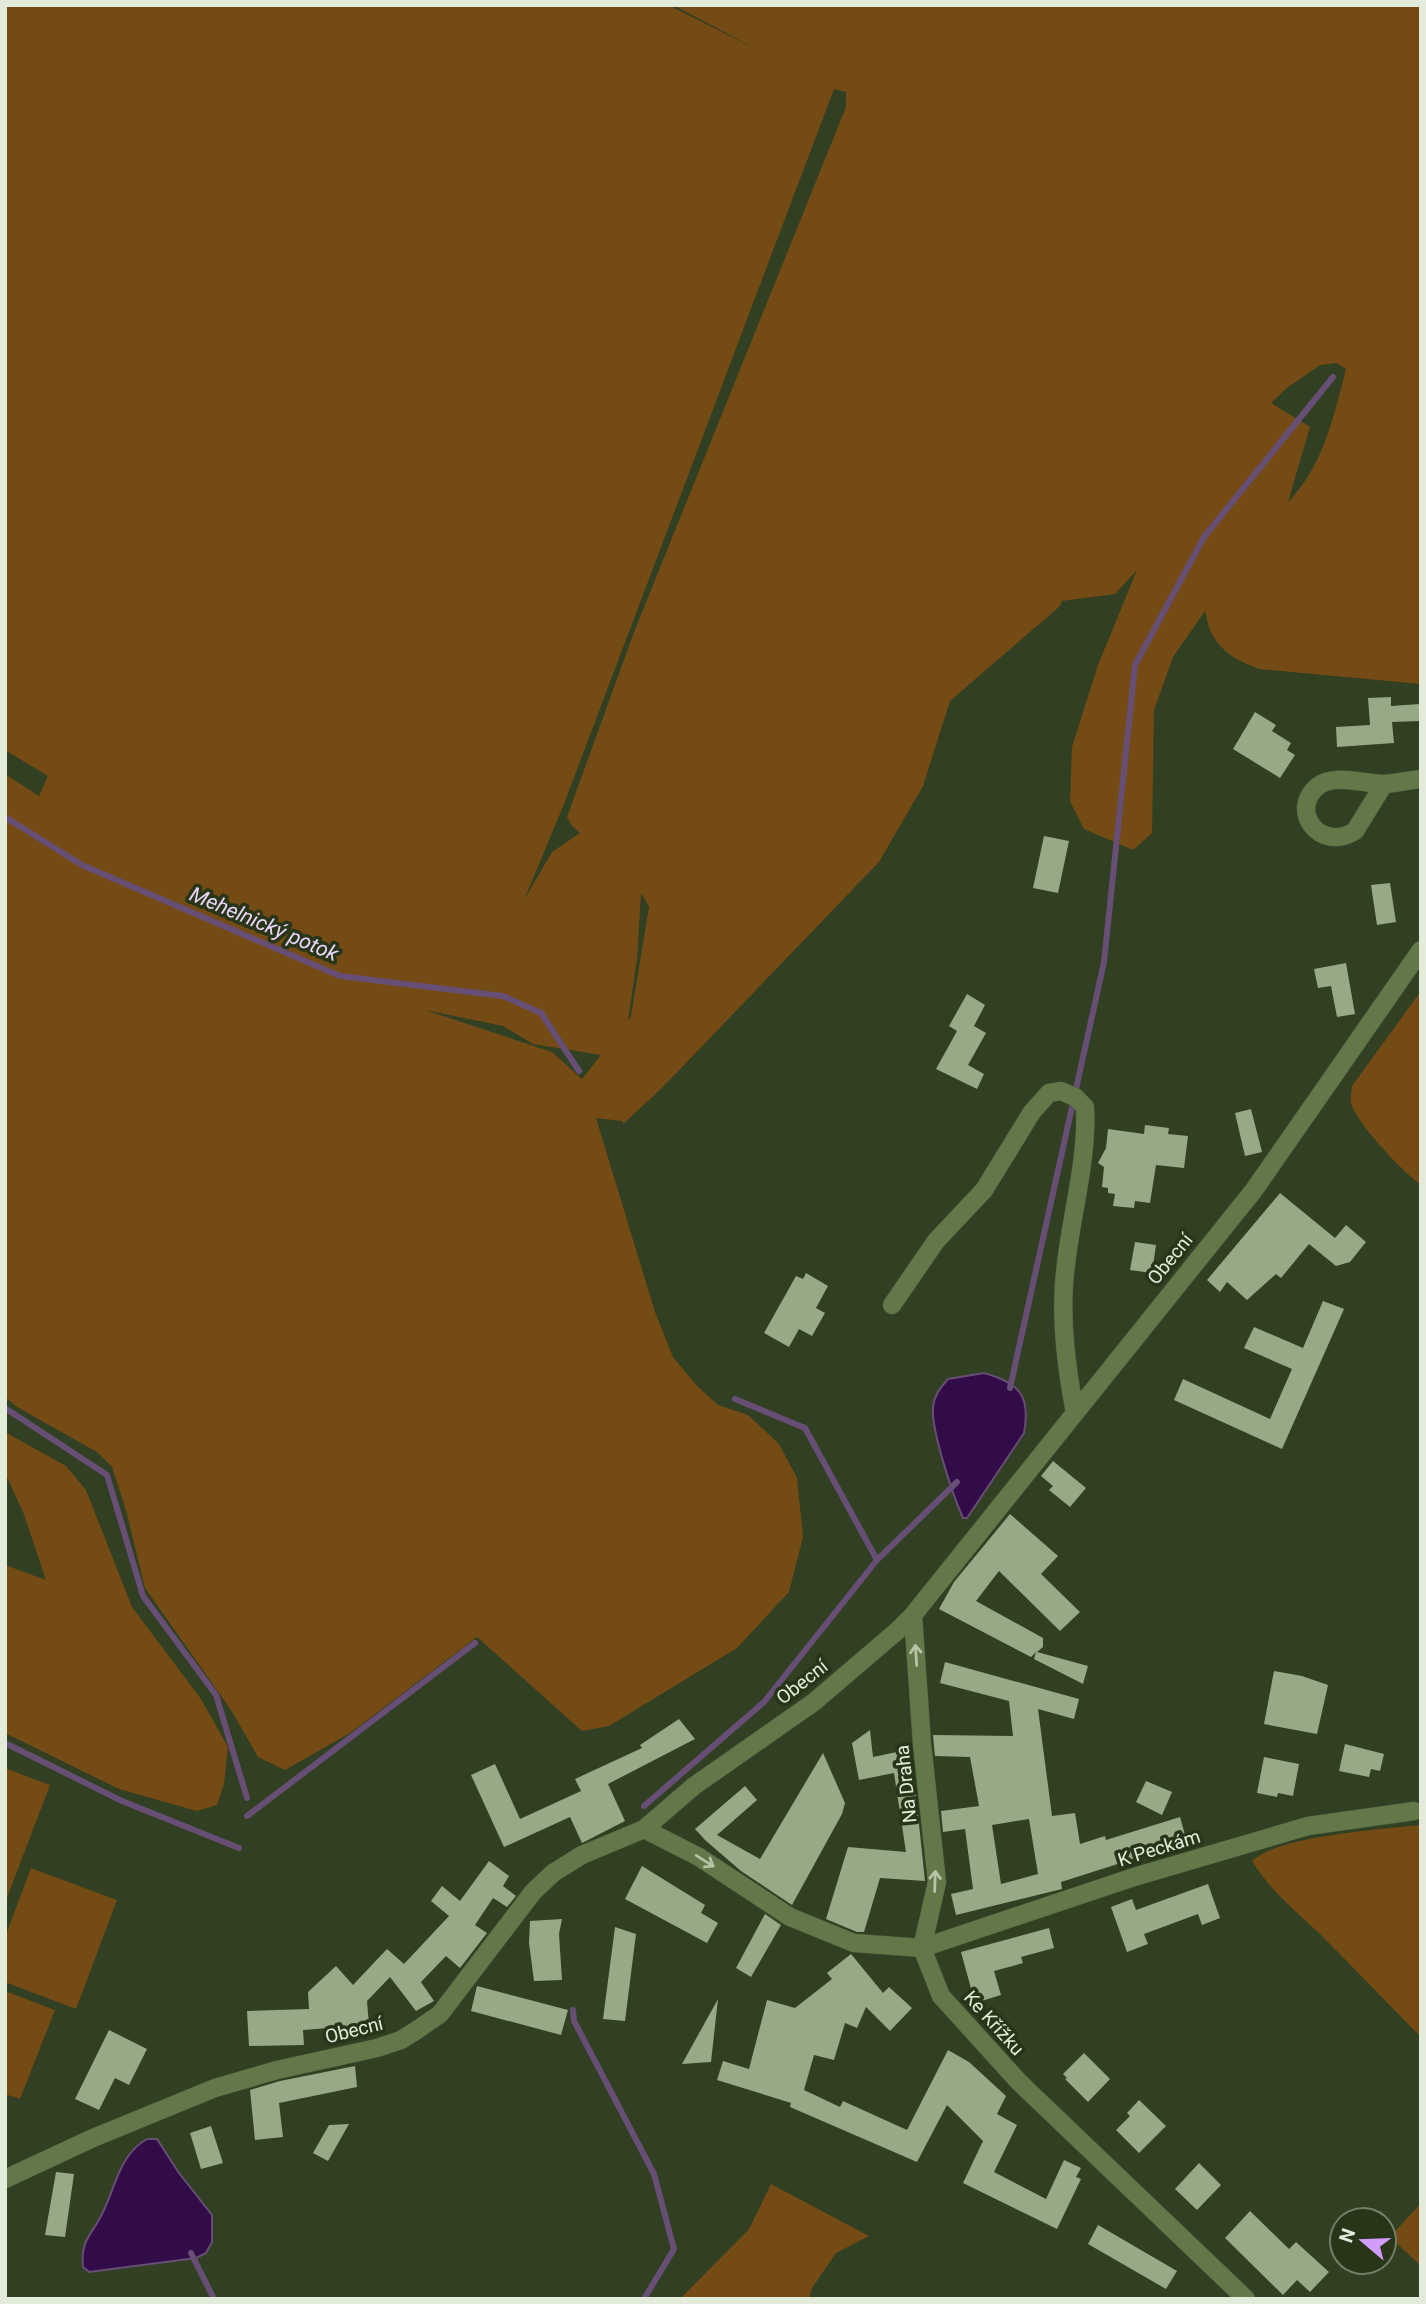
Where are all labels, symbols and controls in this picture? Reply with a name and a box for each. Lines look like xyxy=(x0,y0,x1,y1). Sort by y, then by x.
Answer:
water label: Mehelnický potok xyxy=(186,882,342,966)
street label: Obecní xyxy=(1143,1228,1198,1289)
one-way arrow xyxy=(909,1644,922,1666)
street label: Obecní xyxy=(772,1654,833,1709)
street label: Na Draha xyxy=(890,1744,922,1824)
street label: K Peckám xyxy=(1115,1825,1203,1871)
one-way arrow xyxy=(694,1854,714,1868)
one-way arrow xyxy=(929,1870,942,1893)
street label: Ke Křížku xyxy=(959,1986,1029,2060)
street label: Obecní xyxy=(323,2011,387,2048)
north arrow xyxy=(1328,2206,1398,2276)
text: N xyxy=(1334,2226,1360,2246)

